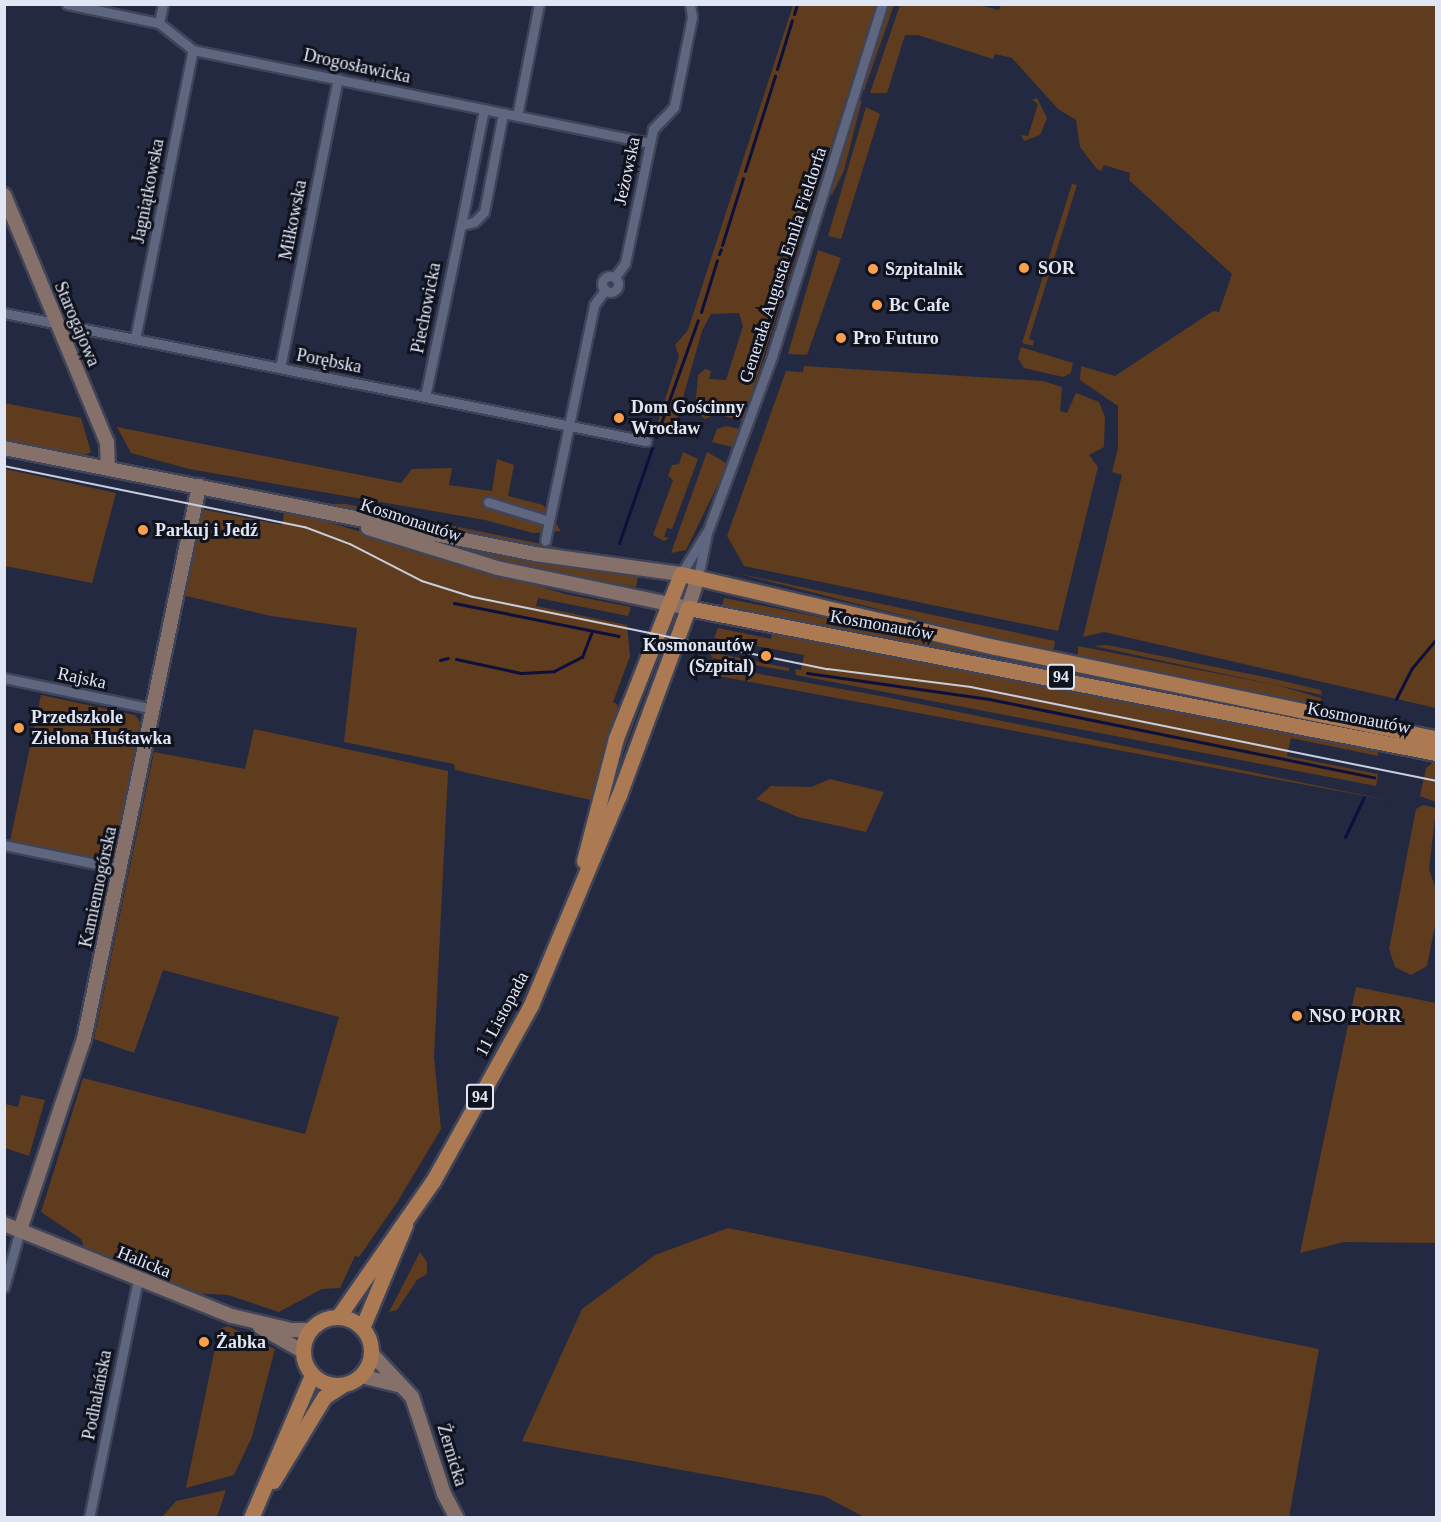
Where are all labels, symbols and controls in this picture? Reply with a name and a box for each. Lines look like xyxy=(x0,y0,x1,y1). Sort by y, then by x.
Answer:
street label: Drogosławicka xyxy=(301,44,413,88)
street label: Jeżowska xyxy=(609,135,645,207)
street label: Jagniątkowska xyxy=(127,137,169,245)
street label: Generała Augusta Emila Fieldorfa xyxy=(735,144,831,386)
street label: Miłkowska xyxy=(275,178,311,262)
place label: SOR xyxy=(1038,257,1075,279)
place label: Szpitalnik xyxy=(885,258,963,280)
marker: SOR xyxy=(1015,259,1033,277)
street label: Piechowicka xyxy=(407,261,445,355)
marker: Szpitalnik xyxy=(866,262,880,276)
street label: Starogajowa xyxy=(49,278,105,370)
place label: Bc Cafe xyxy=(889,294,949,316)
marker: Bc Cafe xyxy=(870,298,884,312)
place label: Pro Futuro xyxy=(853,327,939,349)
marker: Pro Futuro xyxy=(834,331,848,345)
street label: Porębska xyxy=(295,344,363,378)
place label: Dom Gościnny Wrocław xyxy=(631,397,745,440)
marker: Dom Gościnny Wrocław xyxy=(612,411,626,425)
street label: Kosmonautów xyxy=(358,494,464,546)
place label: Parkuj i Jedź xyxy=(155,519,258,541)
marker: Parkuj i Jedź xyxy=(136,523,150,537)
street label: Kosmonautów xyxy=(828,605,936,645)
place label: Kosmonautów (Szpital) xyxy=(643,635,754,678)
marker: Kosmonautów (Szpital) xyxy=(759,649,773,663)
street label: Rajska xyxy=(56,662,108,694)
road number: 94 xyxy=(1046,664,1076,690)
street label: Kosmonautów xyxy=(1305,697,1413,739)
place label: Przedszkole Zielona Huśtawka xyxy=(31,707,172,750)
marker: Przedszkole Zielona Huśtawka xyxy=(12,721,26,735)
street label: Kamiennogórska xyxy=(75,825,121,949)
street label: 11 Listopada xyxy=(471,968,533,1060)
place label: NSO PORR xyxy=(1309,1005,1402,1027)
marker: NSO PORR xyxy=(1290,1009,1304,1023)
road number: 94 xyxy=(465,1084,495,1110)
street label: Halicka xyxy=(114,1242,174,1282)
place label: Żabka xyxy=(216,1331,266,1353)
marker: Żabka xyxy=(197,1335,211,1349)
street label: Podhalańska xyxy=(78,1348,116,1442)
street label: Żernicka xyxy=(432,1421,472,1489)

